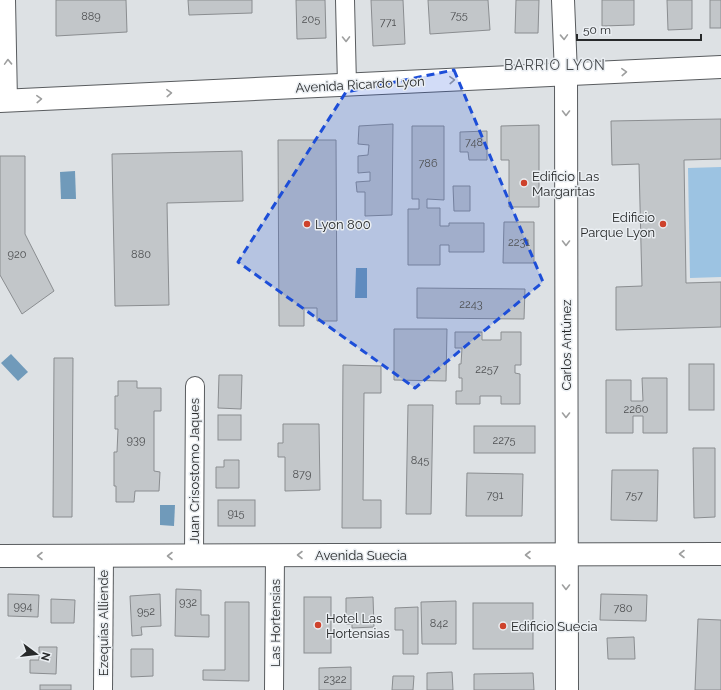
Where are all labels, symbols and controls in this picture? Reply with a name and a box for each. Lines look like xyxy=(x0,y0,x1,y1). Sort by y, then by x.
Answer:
house number: 755 xyxy=(450,9,468,22)
house number: 889 xyxy=(81,10,101,23)
house number: 205 xyxy=(302,13,320,26)
house number: 771 xyxy=(380,16,397,29)
scale bar xyxy=(577,16,701,42)
text: 50 m xyxy=(583,23,611,37)
one-way arrow xyxy=(560,34,568,40)
one-way arrow xyxy=(341,36,350,42)
district label: BARRIO LYON xyxy=(504,57,606,73)
one-way arrow xyxy=(4,59,12,65)
one-way arrow xyxy=(621,67,627,76)
street label: Avenida Ricardo Lyon xyxy=(295,74,425,95)
one-way arrow xyxy=(449,75,456,84)
one-way arrow xyxy=(166,89,172,97)
one-way arrow xyxy=(36,95,42,104)
one-way arrow xyxy=(562,110,570,116)
house number: 748 xyxy=(465,136,483,149)
house number: 786 xyxy=(418,157,438,170)
place label: Edificio Las Margaritas xyxy=(532,169,599,199)
marker: Edificio Las Margaritas xyxy=(519,178,529,188)
place label: Edificio Parque Lyon xyxy=(580,210,655,240)
place label: Lyon 800 xyxy=(315,217,371,232)
marker: Lyon 800 xyxy=(302,219,312,229)
marker: Edificio Parque Lyon xyxy=(658,219,668,229)
house number: 2231 xyxy=(508,236,530,249)
one-way arrow xyxy=(562,240,570,246)
house number: 920 xyxy=(8,248,27,261)
house number: 880 xyxy=(131,248,151,261)
house number: 2243 xyxy=(459,298,483,311)
street label: Carlos Antúnez xyxy=(559,300,574,390)
house number: 2257 xyxy=(475,363,499,376)
street label: Juan Crisostomo Jaques xyxy=(187,398,202,544)
house number: 2260 xyxy=(624,403,649,416)
one-way arrow xyxy=(562,412,570,418)
house number: 939 xyxy=(127,434,145,447)
house number: 2275 xyxy=(492,434,516,447)
house number: 845 xyxy=(411,454,429,467)
house number: 879 xyxy=(293,468,311,481)
house number: 791 xyxy=(486,489,504,502)
house number: 757 xyxy=(625,489,643,502)
house number: 915 xyxy=(227,507,245,520)
street label: Avenida Suecia xyxy=(315,548,407,563)
one-way arrow xyxy=(525,550,531,559)
one-way arrow xyxy=(679,550,685,558)
one-way arrow xyxy=(297,551,303,559)
one-way arrow xyxy=(37,552,43,560)
one-way arrow xyxy=(167,552,173,560)
street label: Ezequías Alliende xyxy=(96,569,111,676)
street label: Las Hortensias xyxy=(268,579,283,667)
one-way arrow xyxy=(562,584,570,590)
house number: 932 xyxy=(179,596,197,609)
house number: 994 xyxy=(14,600,32,613)
house number: 780 xyxy=(613,602,633,615)
house number: 952 xyxy=(137,605,155,618)
place label: Hotel Las Hortensias xyxy=(326,611,390,641)
house number: 842 xyxy=(430,617,448,630)
place label: Edificio Suecia xyxy=(511,619,598,634)
marker: Hotel Las Hortensias xyxy=(313,620,323,630)
marker: Edificio Suecia xyxy=(498,621,508,631)
north arrow xyxy=(16,634,56,674)
text: N xyxy=(38,651,53,662)
house number: 2322 xyxy=(323,673,347,686)

